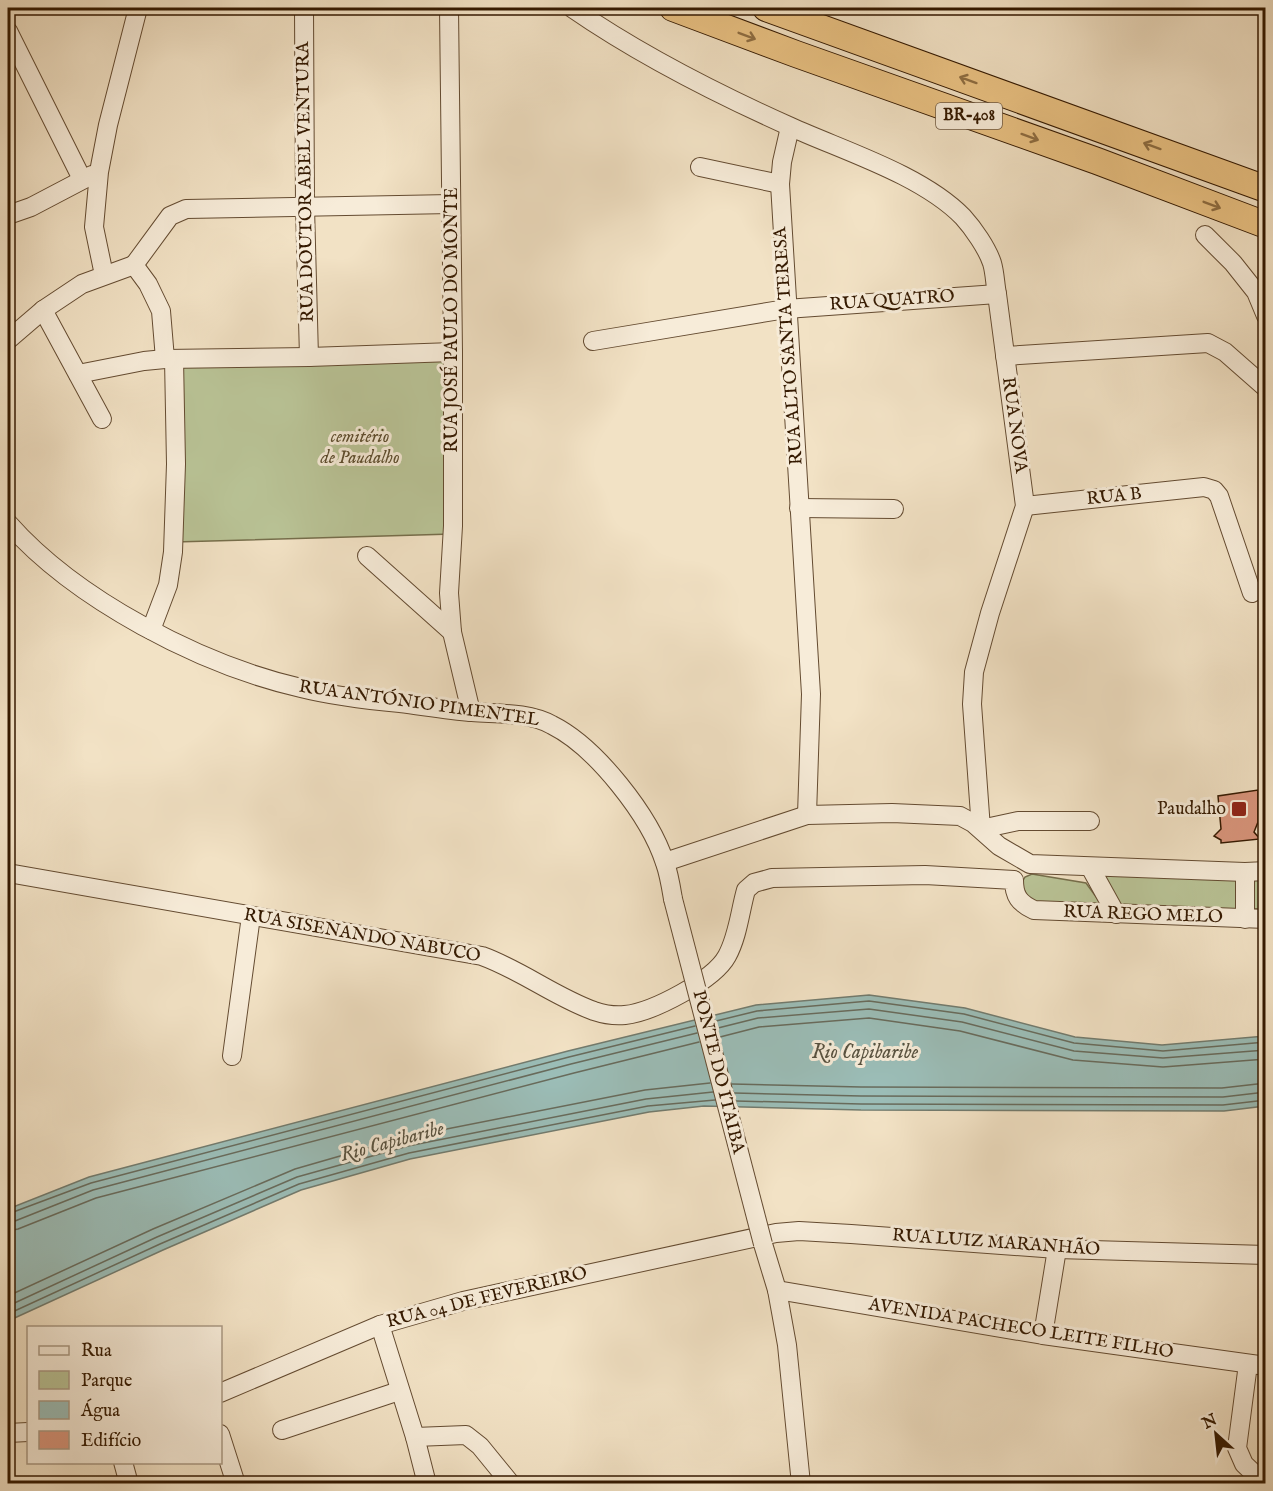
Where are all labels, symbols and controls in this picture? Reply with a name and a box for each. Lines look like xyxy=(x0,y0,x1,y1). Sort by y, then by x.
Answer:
one-way arrow xyxy=(738,31,756,42)
street label: RUA DOUTOR ABEL VENTURA xyxy=(292,41,320,323)
one-way arrow xyxy=(959,74,978,85)
road number: BR-408 xyxy=(936,103,1002,129)
one-way arrow xyxy=(1020,133,1038,144)
one-way arrow xyxy=(1143,140,1162,151)
street label: RUA JOSÉ PAULO DO MONTE xyxy=(439,187,464,453)
one-way arrow xyxy=(1203,200,1221,211)
street label: RUA ALTO SANTA TERESA xyxy=(769,225,809,466)
street label: RUA QUATRO xyxy=(829,285,956,317)
street label: RUA NOVA xyxy=(996,376,1032,475)
park label: cemitério de Paudalho xyxy=(319,426,400,470)
street label: RUA B xyxy=(1085,483,1143,511)
street label: RUA ANTÓNIO PIMENTEL xyxy=(297,674,541,732)
place label: Paudalho xyxy=(1157,798,1226,821)
marker: Paudalho xyxy=(1230,800,1248,818)
street label: RUA REGO MELO xyxy=(1063,901,1223,929)
street label: RUA SISENANDO NABUCO xyxy=(242,904,482,968)
street label: PONTE DO ITAIBA xyxy=(687,988,750,1157)
water label: Rio Capibaribe xyxy=(812,1040,919,1065)
water label: Rio Capibaribe xyxy=(337,1116,447,1168)
street label: RUA LUIZ MARANHÃO xyxy=(891,1222,1101,1262)
street label: RUA 04 DE FEVEREIRO xyxy=(384,1262,590,1334)
street label: AVENIDA PACHECO LEITE FILHO xyxy=(866,1293,1175,1364)
legend xyxy=(27,1326,222,1464)
text: Rua xyxy=(81,1340,112,1363)
text: Parque xyxy=(81,1370,132,1393)
text: Água xyxy=(80,1398,120,1423)
north arrow xyxy=(1186,1404,1246,1464)
text: N xyxy=(1198,1410,1221,1435)
text: Edifício xyxy=(81,1430,142,1453)

